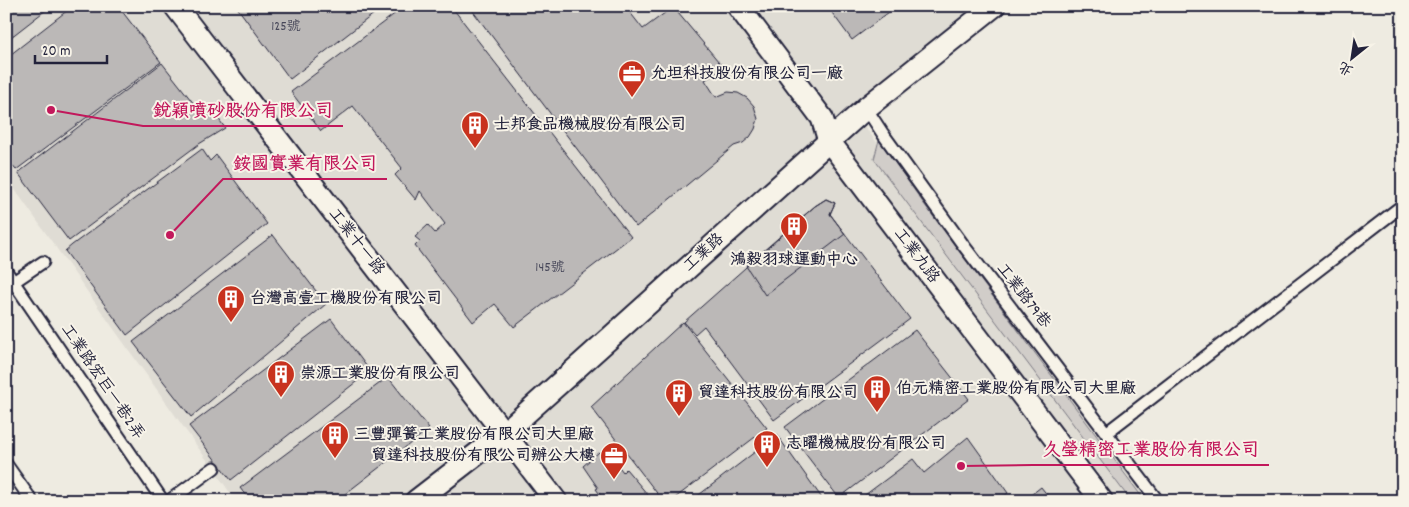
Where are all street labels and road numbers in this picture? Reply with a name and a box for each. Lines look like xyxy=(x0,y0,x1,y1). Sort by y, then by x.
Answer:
street label: 工業十一路 xyxy=(322,203,390,281)
street label: 工業九路 xyxy=(888,224,944,288)
street label: 工業路 xyxy=(678,228,730,278)
street label: 工業路79巷 xyxy=(990,258,1056,334)
street label: 工業路宏巨一巷2弄 xyxy=(55,320,149,444)

